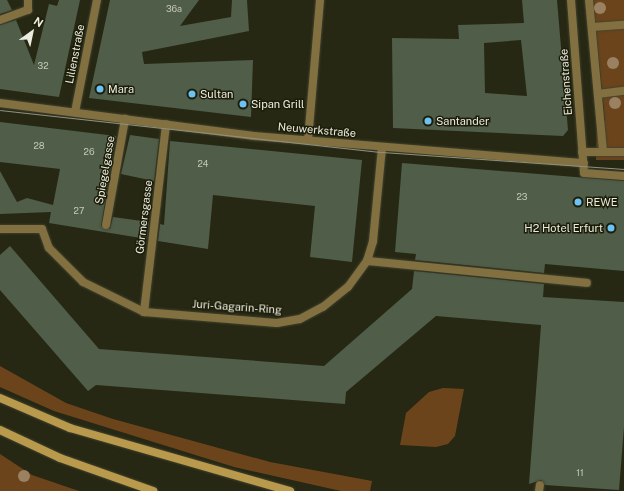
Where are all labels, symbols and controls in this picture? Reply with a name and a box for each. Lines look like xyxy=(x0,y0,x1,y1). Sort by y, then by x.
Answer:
house number: 36a xyxy=(166,4,182,14)
north arrow xyxy=(12,12,52,52)
text: N xyxy=(32,15,45,29)
street label: Lilienstraße xyxy=(63,23,87,85)
street label: Eichenstraße xyxy=(557,48,575,116)
house number: 32 xyxy=(37,61,49,71)
place label: Mara xyxy=(108,82,134,96)
marker: Mara xyxy=(95,84,105,94)
place label: Sultan xyxy=(200,87,233,101)
marker: Sultan xyxy=(187,89,197,99)
place label: Sipan Grill xyxy=(251,97,304,111)
marker: Sipan Grill xyxy=(238,99,248,109)
place label: Santander xyxy=(436,114,489,128)
marker: Santander xyxy=(423,116,433,126)
street label: Neuwerkstraße xyxy=(277,120,357,140)
street label: Spiegelgasse xyxy=(92,135,118,205)
house number: 28 xyxy=(33,141,45,151)
house number: 26 xyxy=(84,147,94,157)
house number: 24 xyxy=(197,159,209,169)
street label: Görmersgasse xyxy=(133,179,155,255)
house number: 23 xyxy=(516,192,528,202)
place label: REWE xyxy=(586,195,618,209)
marker: REWE xyxy=(573,197,583,207)
house number: 27 xyxy=(74,206,84,216)
place label: H2 Hotel Erfurt xyxy=(524,221,603,235)
marker: H2 Hotel Erfurt xyxy=(606,223,616,233)
street label: Juri-Gagarin-Ring xyxy=(192,297,282,317)
house number: 11 xyxy=(576,468,584,478)

